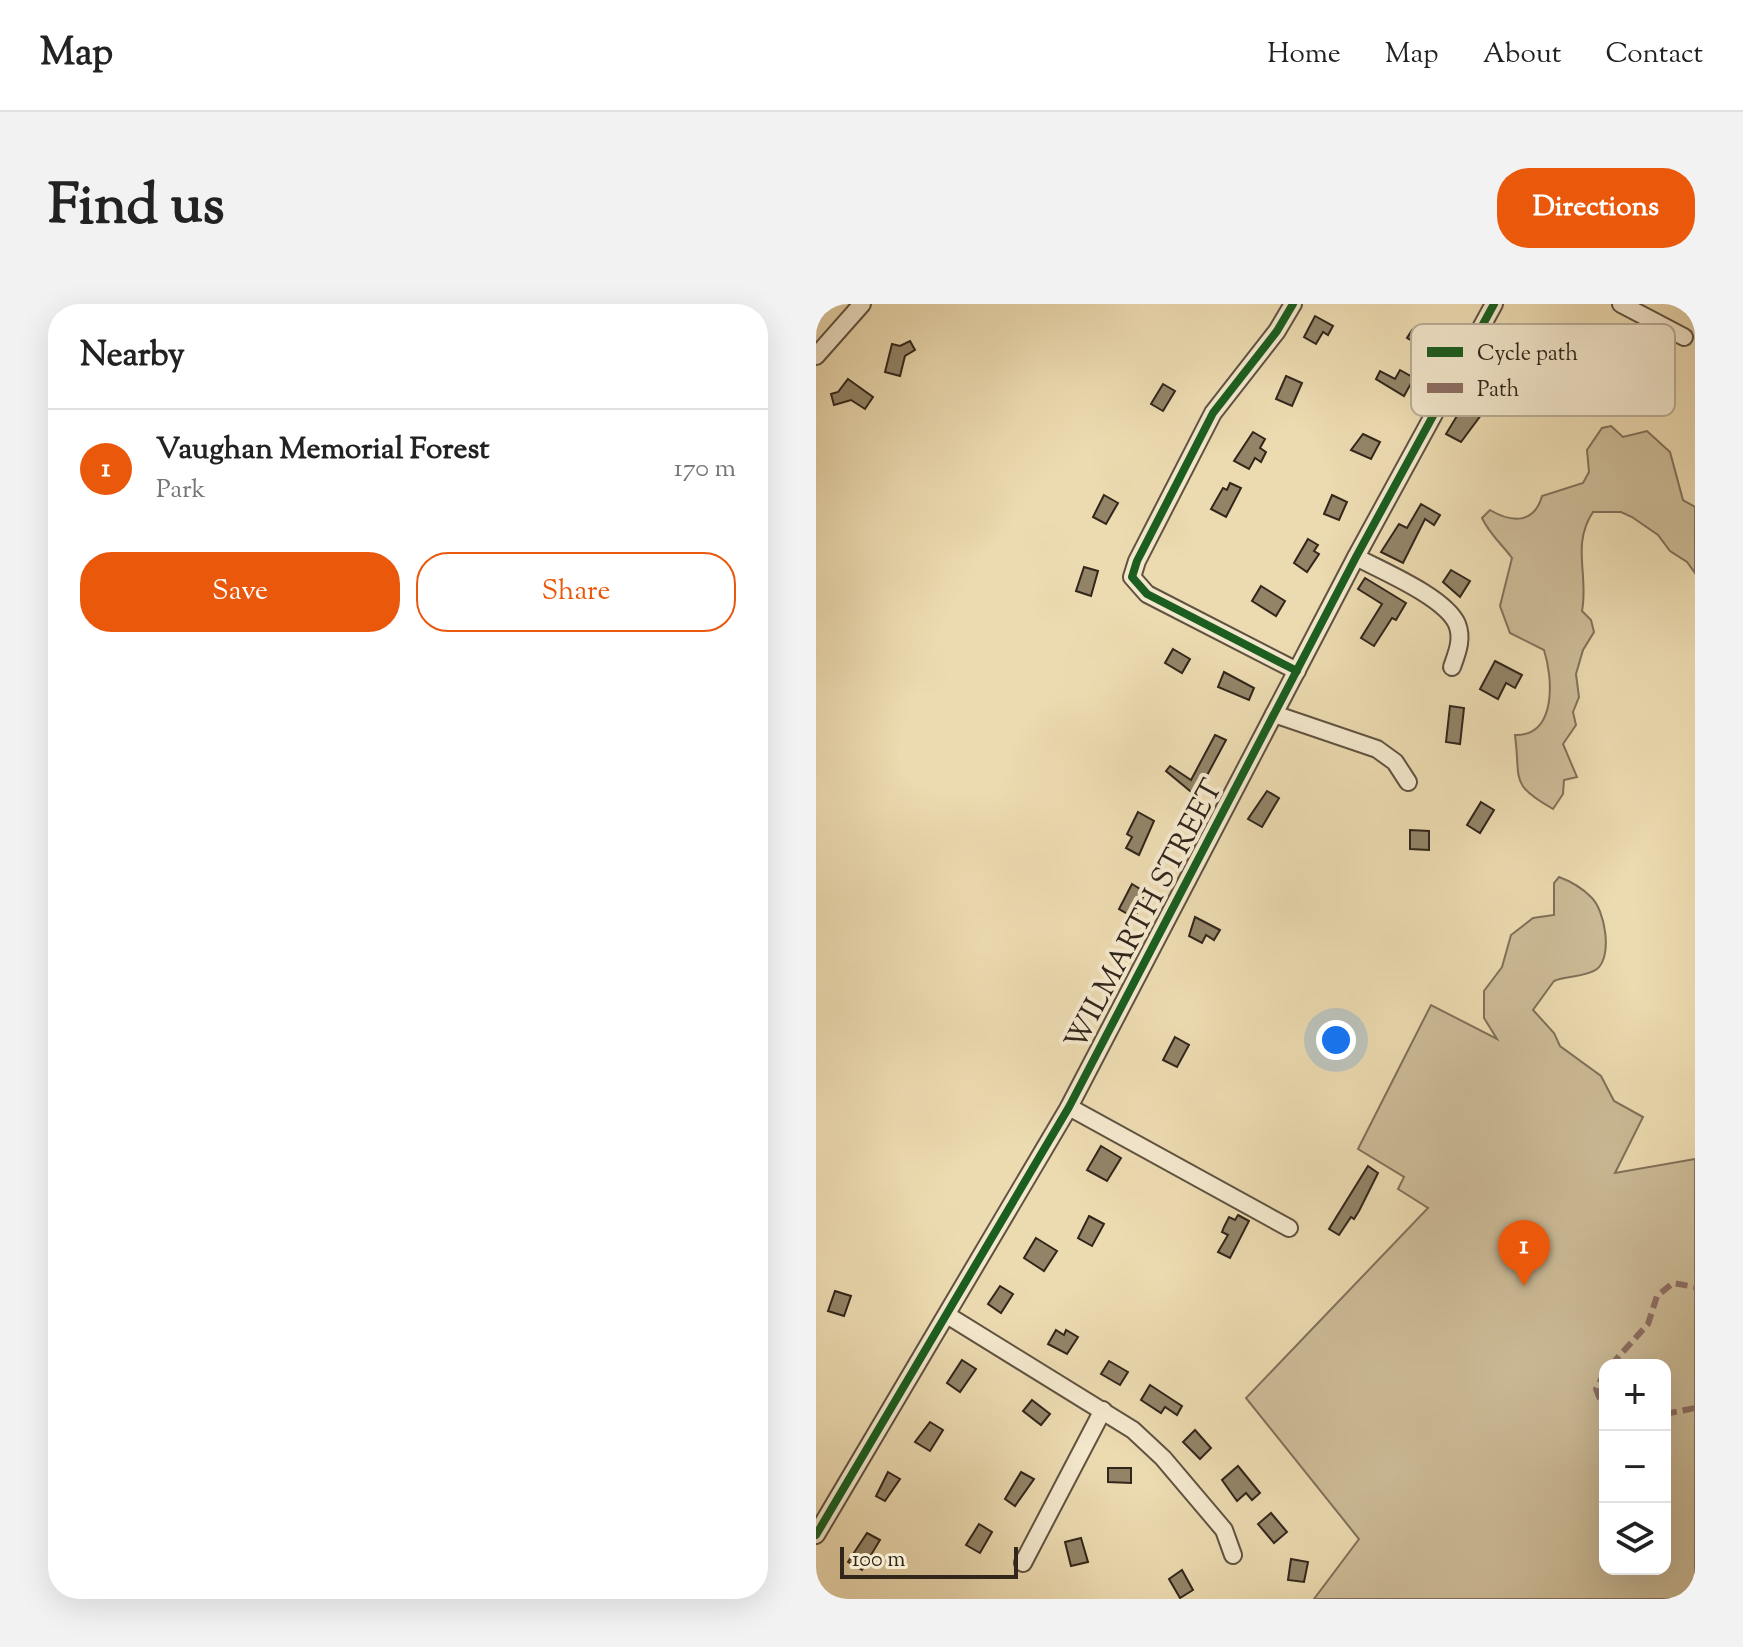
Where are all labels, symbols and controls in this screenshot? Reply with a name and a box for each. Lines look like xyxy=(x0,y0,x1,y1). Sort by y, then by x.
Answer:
text: Map xyxy=(40,28,113,82)
text: Home xyxy=(1267,35,1341,75)
text: Map xyxy=(1385,35,1439,75)
text: About xyxy=(1483,35,1561,75)
text: Contact xyxy=(1605,35,1703,75)
text: Find us xyxy=(48,168,224,249)
button: Directions xyxy=(1497,168,1695,248)
legend xyxy=(1411,324,1675,416)
text: Nearby xyxy=(80,332,185,381)
text: Cycle path xyxy=(1477,339,1578,371)
text: Path xyxy=(1477,375,1520,407)
text: Vaughan Memorial Forest xyxy=(156,429,490,472)
text: 1 xyxy=(102,451,110,488)
text: 170 m xyxy=(674,451,736,488)
text: Park xyxy=(156,472,206,509)
button: Save xyxy=(80,552,400,632)
button: Share xyxy=(416,552,736,632)
street label: WILMARTH STREET xyxy=(1056,772,1235,1058)
your location xyxy=(1316,1020,1356,1060)
pin: 1 xyxy=(1498,1220,1550,1286)
map controls xyxy=(1599,1359,1671,1575)
button: + xyxy=(1599,1359,1671,1431)
button: − xyxy=(1599,1431,1671,1503)
button: layers xyxy=(1599,1503,1671,1575)
scale bar xyxy=(840,1543,1018,1579)
text: 100 m xyxy=(852,1545,905,1577)

